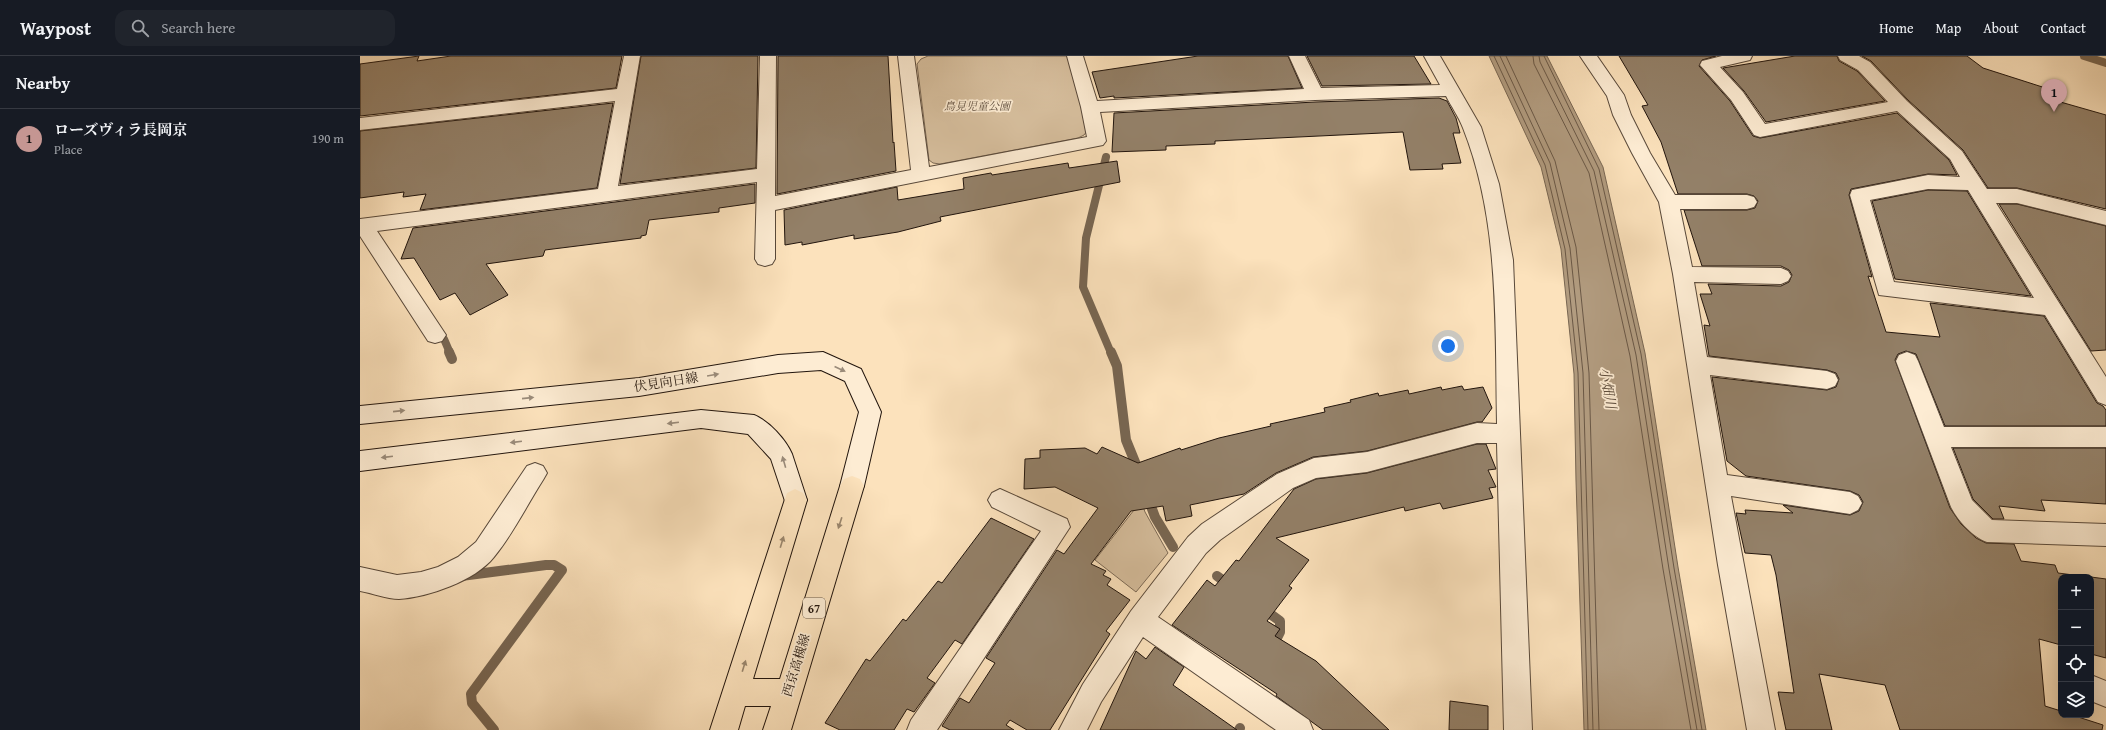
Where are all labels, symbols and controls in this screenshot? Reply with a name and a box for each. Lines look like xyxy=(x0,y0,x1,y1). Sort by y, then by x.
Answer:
search box xyxy=(115,10,395,46)
text: Waypost xyxy=(20,14,91,42)
icon: search xyxy=(129,17,151,39)
text: Search here xyxy=(161,17,235,38)
text: Home xyxy=(1879,18,1914,38)
text: Map xyxy=(1936,18,1961,38)
text: About xyxy=(1983,18,2019,38)
text: Contact xyxy=(2041,18,2086,38)
text: Nearby xyxy=(16,70,70,95)
pin: 1 xyxy=(2041,79,2067,112)
park label: 鳥見児童公園 xyxy=(944,98,1012,114)
text: ローズヴィラ長岡京 xyxy=(54,119,187,140)
text: 1 xyxy=(26,129,32,148)
text: 190 m xyxy=(312,129,344,148)
text: Place xyxy=(54,140,83,159)
your location xyxy=(1438,336,1458,356)
one-way arrow xyxy=(834,366,845,372)
water label: 小畑川 xyxy=(1595,366,1622,412)
street label: 伏見向日線 xyxy=(632,368,700,396)
one-way arrow xyxy=(706,372,719,378)
one-way arrow xyxy=(522,395,534,401)
one-way arrow xyxy=(393,408,405,414)
one-way arrow xyxy=(667,419,679,426)
one-way arrow xyxy=(510,438,522,445)
one-way arrow xyxy=(381,454,393,460)
one-way arrow xyxy=(781,456,787,468)
one-way arrow xyxy=(837,517,843,529)
one-way arrow xyxy=(779,535,785,547)
map controls xyxy=(2058,574,2094,718)
button: + xyxy=(2058,574,2094,610)
road number: 67 xyxy=(803,598,825,618)
button: − xyxy=(2058,610,2094,646)
street label: 西京高槻線 xyxy=(777,631,815,699)
button: locate xyxy=(2058,646,2094,682)
one-way arrow xyxy=(741,660,747,672)
button: layers xyxy=(2058,682,2094,718)

